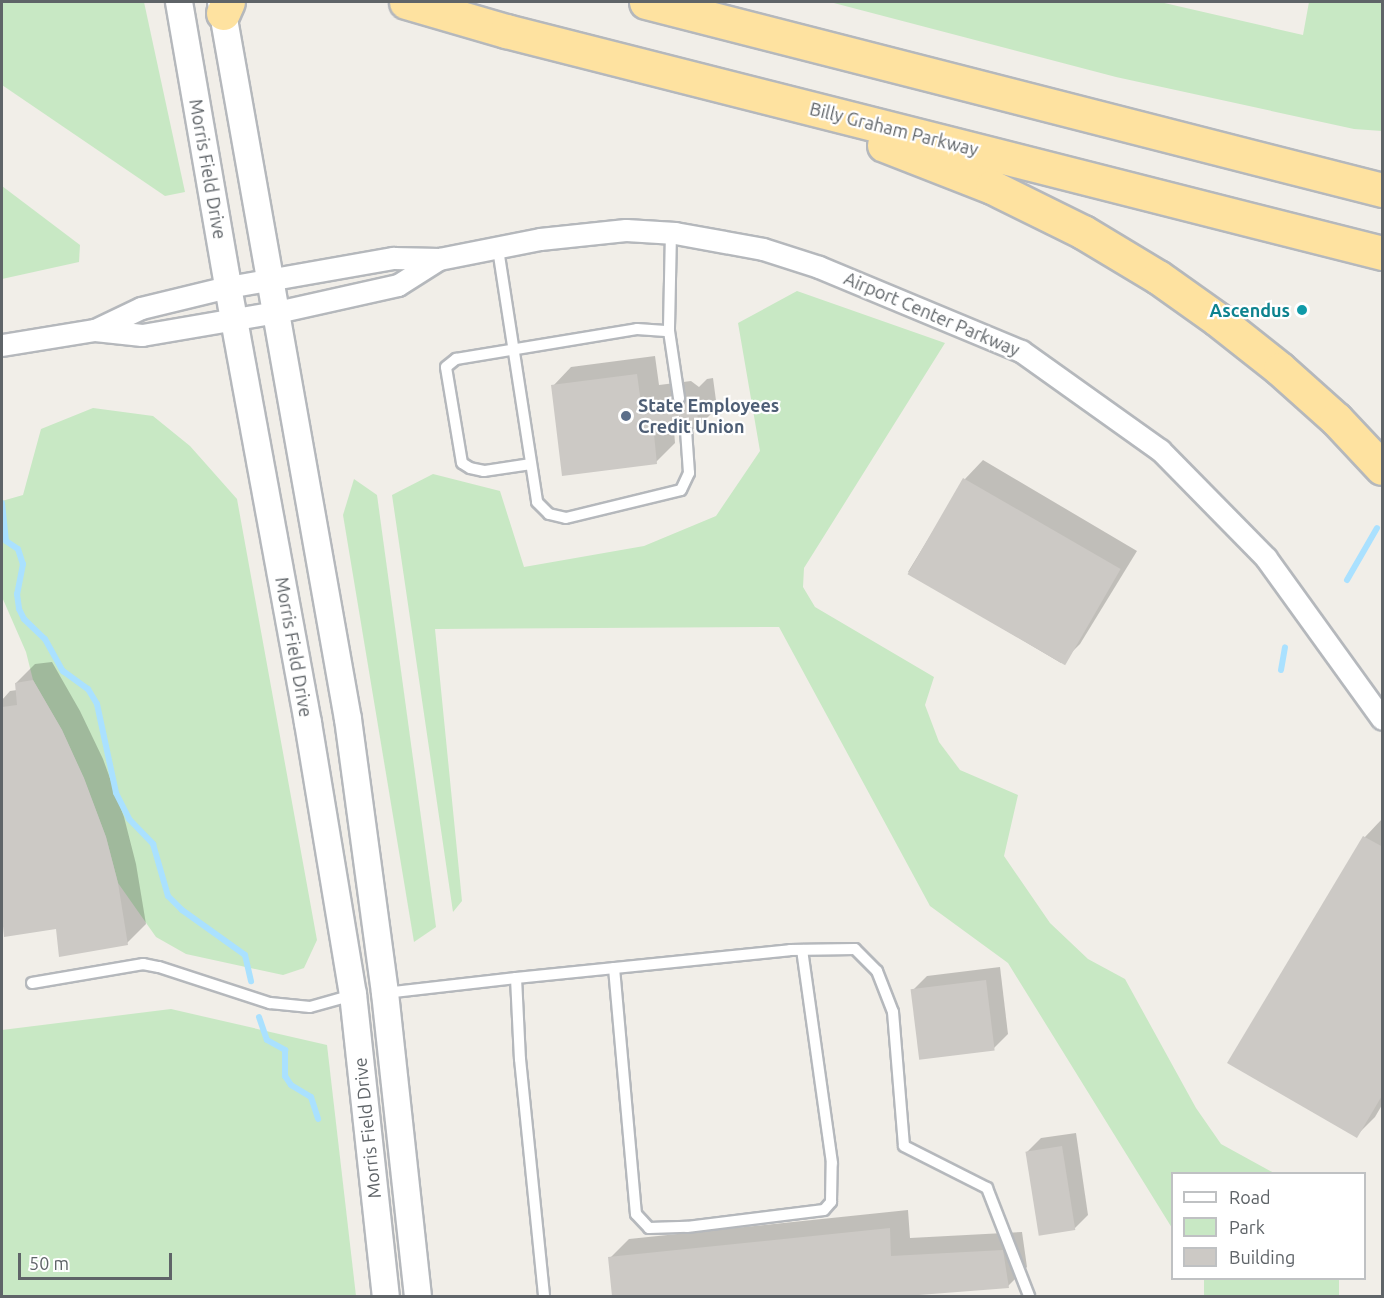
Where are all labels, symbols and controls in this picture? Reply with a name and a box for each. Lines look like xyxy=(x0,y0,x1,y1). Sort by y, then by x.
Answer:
street label: Morris Field Drive xyxy=(185,97,231,241)
street label: Billy Graham Parkway xyxy=(808,98,980,160)
street label: Airport Center Parkway xyxy=(841,267,1023,361)
place label: Ascendus xyxy=(1209,299,1290,321)
marker: Ascendus xyxy=(1295,303,1309,317)
place label: State Employees Credit Union xyxy=(638,395,779,438)
marker: State Employees Credit Union xyxy=(619,409,633,423)
street label: Morris Field Drive xyxy=(271,575,317,719)
street label: Morris Field Drive xyxy=(349,1056,385,1200)
legend xyxy=(1171,1172,1366,1280)
text: Road xyxy=(1229,1187,1271,1207)
text: Park xyxy=(1229,1217,1265,1237)
scale bar xyxy=(21,1241,176,1279)
text: Building xyxy=(1229,1247,1295,1267)
text: 50 m xyxy=(29,1253,69,1273)

